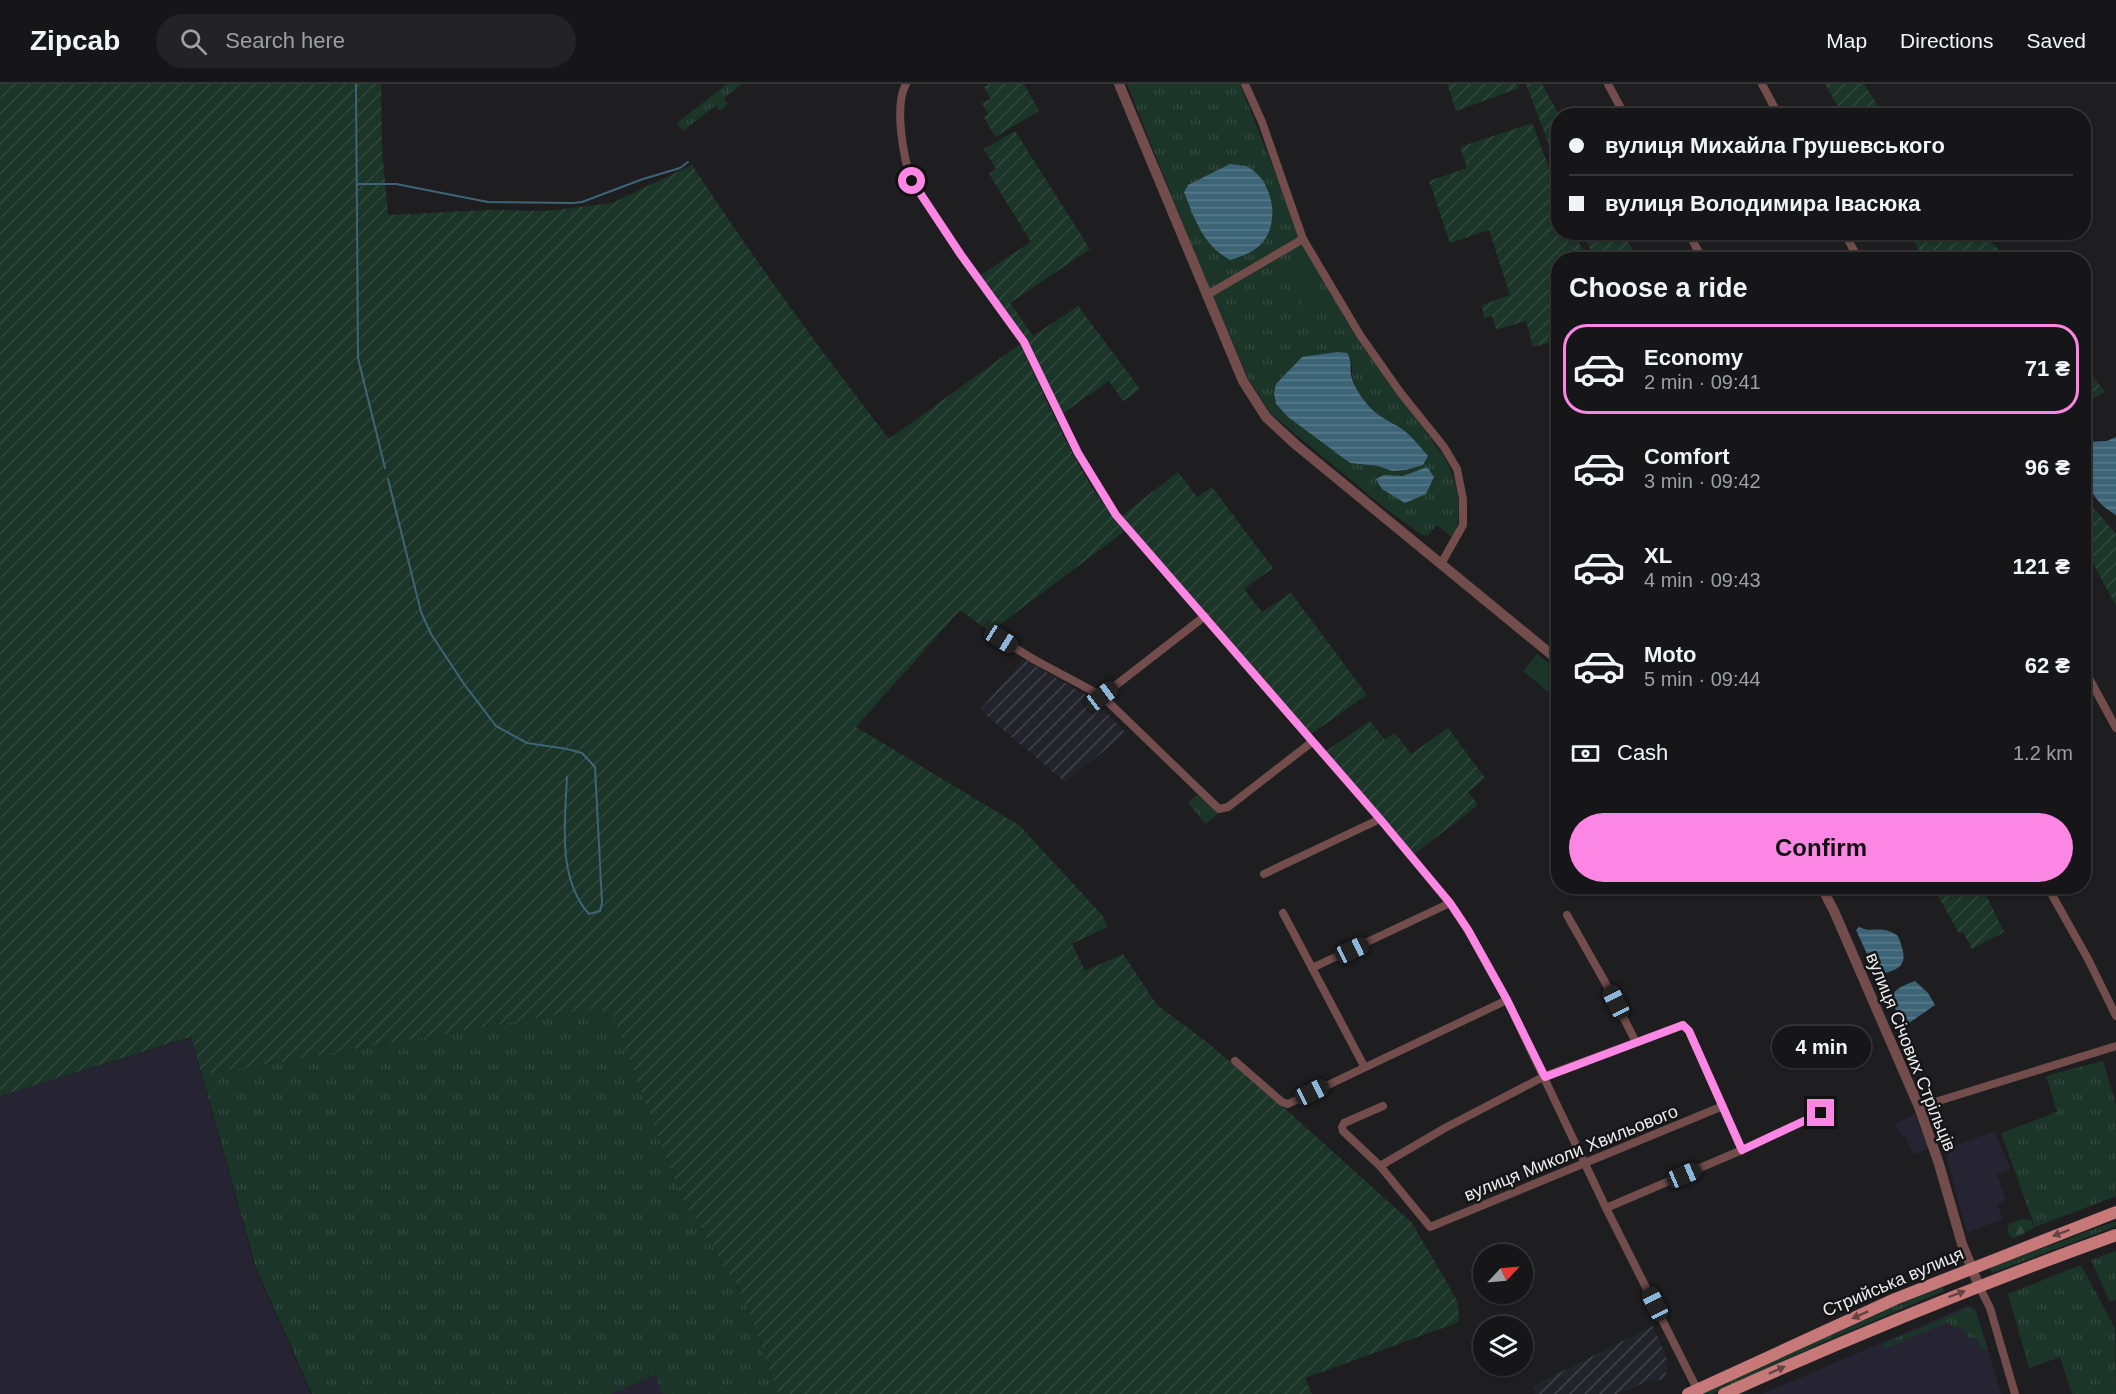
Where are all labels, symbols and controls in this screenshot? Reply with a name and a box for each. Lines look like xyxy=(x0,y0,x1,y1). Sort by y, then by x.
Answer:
search box xyxy=(156,14,576,68)
text: Zipcab xyxy=(30,25,120,56)
icon: search xyxy=(177,25,210,58)
text: Search here xyxy=(225,28,345,53)
text: Map xyxy=(1826,29,1867,52)
text: Directions xyxy=(1900,29,1993,52)
text: Saved xyxy=(2026,29,2086,52)
text: вулиця Михайла Грушевського xyxy=(1605,133,1945,158)
route start xyxy=(898,167,925,194)
text: вулиця Володимира Івасюка xyxy=(1605,191,1920,216)
text: Choose a ride xyxy=(1569,273,1748,303)
icon: car xyxy=(1572,342,1626,396)
text: Economy xyxy=(1644,345,1743,370)
text: 71 ₴ xyxy=(2025,356,2070,381)
text: 2 min · 09:41 xyxy=(1644,371,1761,393)
icon: car xyxy=(1572,441,1626,495)
text: Comfort xyxy=(1644,444,1730,469)
text: 96 ₴ xyxy=(2025,455,2070,480)
text: 3 min · 09:42 xyxy=(1644,470,1761,492)
icon: car xyxy=(1572,540,1626,594)
text: XL xyxy=(1644,543,1672,568)
text: 121 ₴ xyxy=(2013,554,2070,579)
text: 4 min · 09:43 xyxy=(1644,569,1761,591)
car xyxy=(981,622,1021,656)
icon: car xyxy=(1572,639,1626,693)
text: Moto xyxy=(1644,642,1697,667)
text: 62 ₴ xyxy=(2025,653,2070,678)
text: 5 min · 09:44 xyxy=(1644,668,1761,690)
car xyxy=(1082,678,1122,714)
icon: cash xyxy=(1569,737,1602,770)
text: Cash xyxy=(1617,740,1668,765)
text: 1.2 km xyxy=(2013,742,2073,764)
button: Confirm xyxy=(1569,813,2073,882)
car xyxy=(1332,934,1372,966)
street label: вулиця Січових Стрільців xyxy=(1862,950,1960,1154)
car xyxy=(1600,982,1632,1022)
callout: 4 min xyxy=(1772,1026,1870,1068)
text: 4 min xyxy=(1795,1036,1848,1058)
car xyxy=(1292,1076,1332,1108)
route end xyxy=(1807,1099,1834,1126)
street label: вулиця Миколи Хвильового xyxy=(1461,1101,1681,1205)
car xyxy=(1664,1160,1704,1190)
one-way arrow xyxy=(2052,1229,2070,1238)
street label: Стрийська вулиця xyxy=(1819,1243,1967,1321)
north arrow xyxy=(1473,1244,1533,1304)
map controls xyxy=(1473,1244,1533,1376)
car xyxy=(1639,1284,1671,1324)
one-way arrow xyxy=(1948,1289,1966,1299)
one-way arrow xyxy=(1850,1310,1868,1320)
button: layers xyxy=(1473,1316,1533,1376)
one-way arrow xyxy=(1769,1365,1787,1375)

